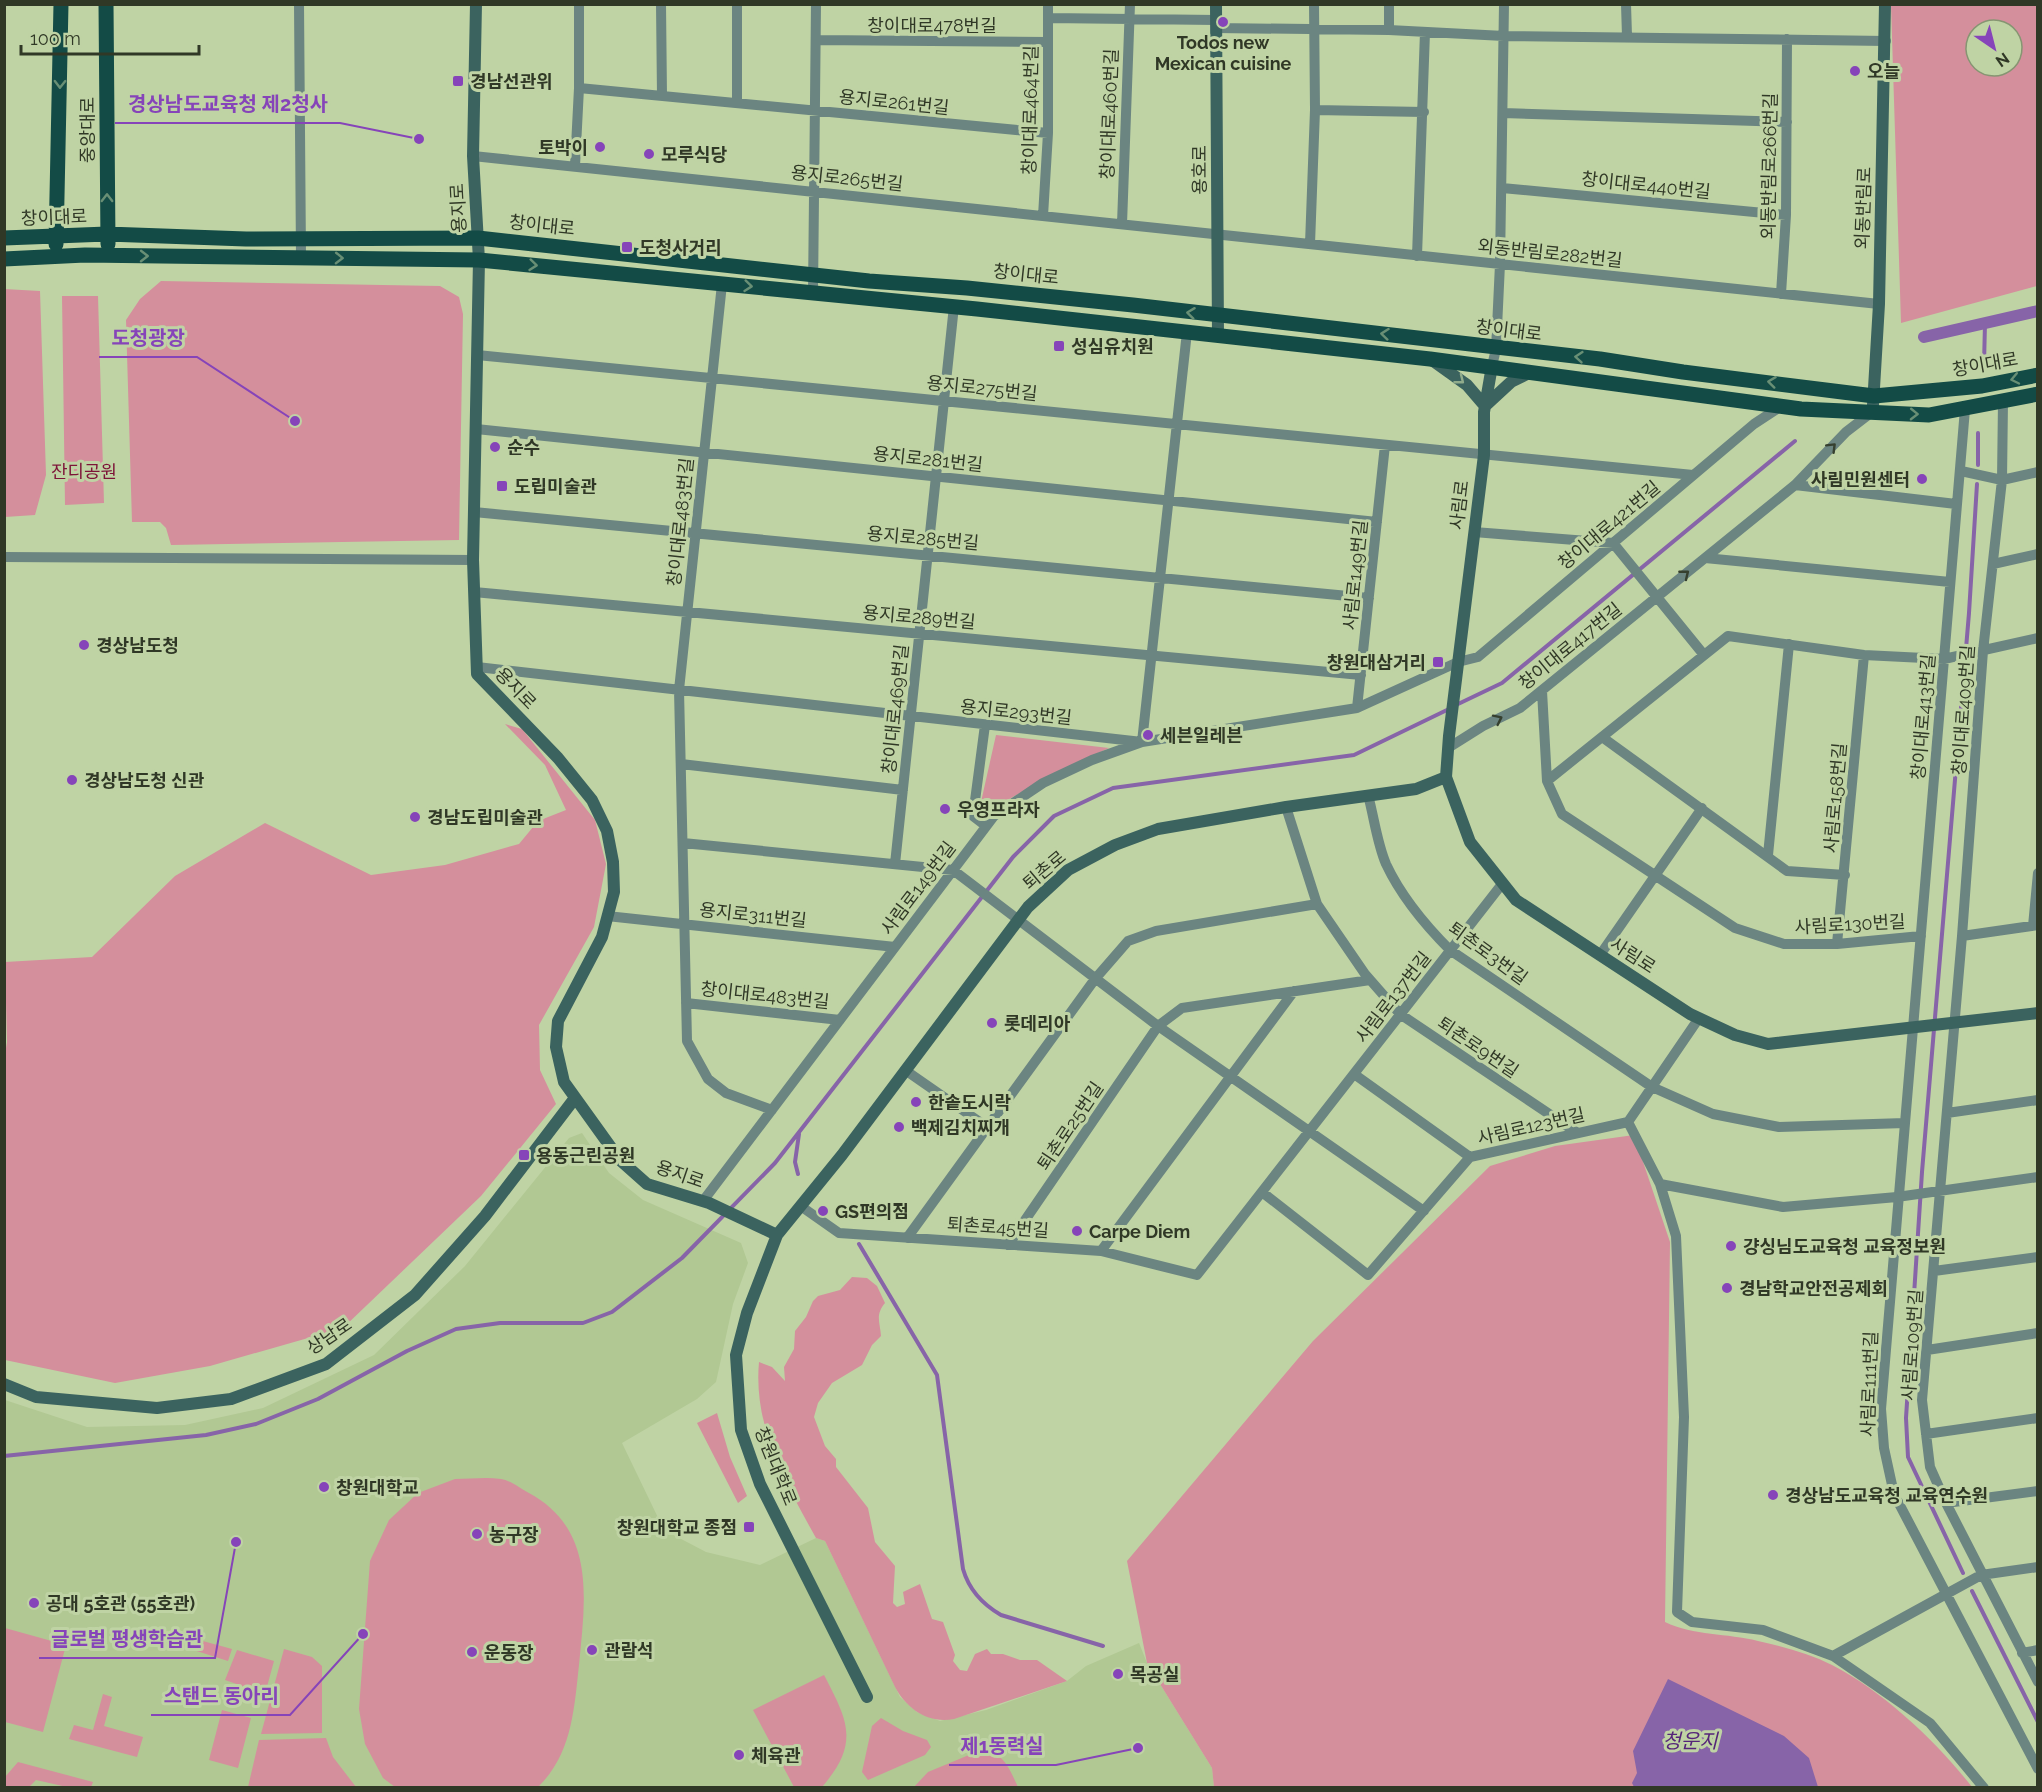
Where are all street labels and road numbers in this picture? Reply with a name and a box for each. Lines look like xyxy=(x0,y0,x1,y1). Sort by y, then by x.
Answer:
street label: 창이대로478번길 xyxy=(867,15,997,36)
street label: 창이대로464번길 xyxy=(1018,45,1042,175)
street label: 창이대로460번길 xyxy=(1096,48,1122,180)
street label: 용지로261번길 xyxy=(838,86,950,118)
street label: 외동반림로266번길 xyxy=(1757,92,1781,240)
street label: 중앙대로 xyxy=(77,97,98,163)
street label: 용호로 xyxy=(1189,145,1210,195)
street label: 용지로265번길 xyxy=(790,162,904,194)
street label: 외동반림로 xyxy=(1851,166,1875,250)
street label: 창이대로440번길 xyxy=(1580,168,1712,202)
street label: 용지로 xyxy=(446,183,470,233)
street label: 창이대로 xyxy=(21,205,87,229)
street label: 창이대로 xyxy=(508,211,576,239)
street label: 외동반림로282번길 xyxy=(1477,235,1623,271)
street label: 창이대로 xyxy=(992,260,1060,288)
street label: 창이대로 xyxy=(1475,316,1543,344)
street label: 창이대로 xyxy=(1951,348,2019,380)
street label: 용지로275번길 xyxy=(926,372,1038,404)
street label: 용지로281번길 xyxy=(872,443,984,475)
street label: 창이대로483번길 xyxy=(663,457,697,587)
street label: 창이대로421번길 xyxy=(1554,476,1664,574)
street label: 사림로 xyxy=(1446,479,1472,531)
street label: 사림로149번길 xyxy=(1339,519,1371,631)
street label: 용지로285번길 xyxy=(866,523,980,553)
street label: 창이대로417번길 xyxy=(1514,598,1626,694)
street label: 용지로289번길 xyxy=(862,602,976,632)
street label: 창이대로469번길 xyxy=(878,643,912,775)
street label: 창이대로409번길 xyxy=(1948,644,1978,776)
street label: 창이대로413번길 xyxy=(1907,653,1939,781)
street label: 용지로 xyxy=(491,663,541,713)
street label: 용지로293번길 xyxy=(959,696,1073,728)
street label: 사림로158번길 xyxy=(1820,742,1850,854)
street label: 사림로149번길 xyxy=(876,837,960,939)
street label: 퇴촌로 xyxy=(1018,846,1070,894)
street label: 용지로311번길 xyxy=(698,899,808,931)
street label: 사림로130번길 xyxy=(1794,911,1906,937)
street label: 퇴촌로3번길 xyxy=(1444,917,1532,989)
street label: 사림로 xyxy=(1606,933,1660,977)
street label: 사림로137번길 xyxy=(1351,947,1435,1047)
street label: 창이대로483번길 xyxy=(700,978,830,1012)
street label: 퇴촌로9번길 xyxy=(1433,1012,1523,1082)
street label: 퇴촌로25번길 xyxy=(1033,1078,1107,1174)
street label: 사림로123번길 xyxy=(1475,1103,1587,1149)
street label: 용지로 xyxy=(653,1156,707,1192)
street label: 퇴촌로45번길 xyxy=(946,1213,1050,1241)
street label: 사림로109번길 xyxy=(1898,1288,1926,1402)
street label: 상남로 xyxy=(303,1313,355,1359)
street label: 사림로111번길 xyxy=(1857,1331,1881,1437)
street label: 창원대학로 xyxy=(751,1424,801,1508)

